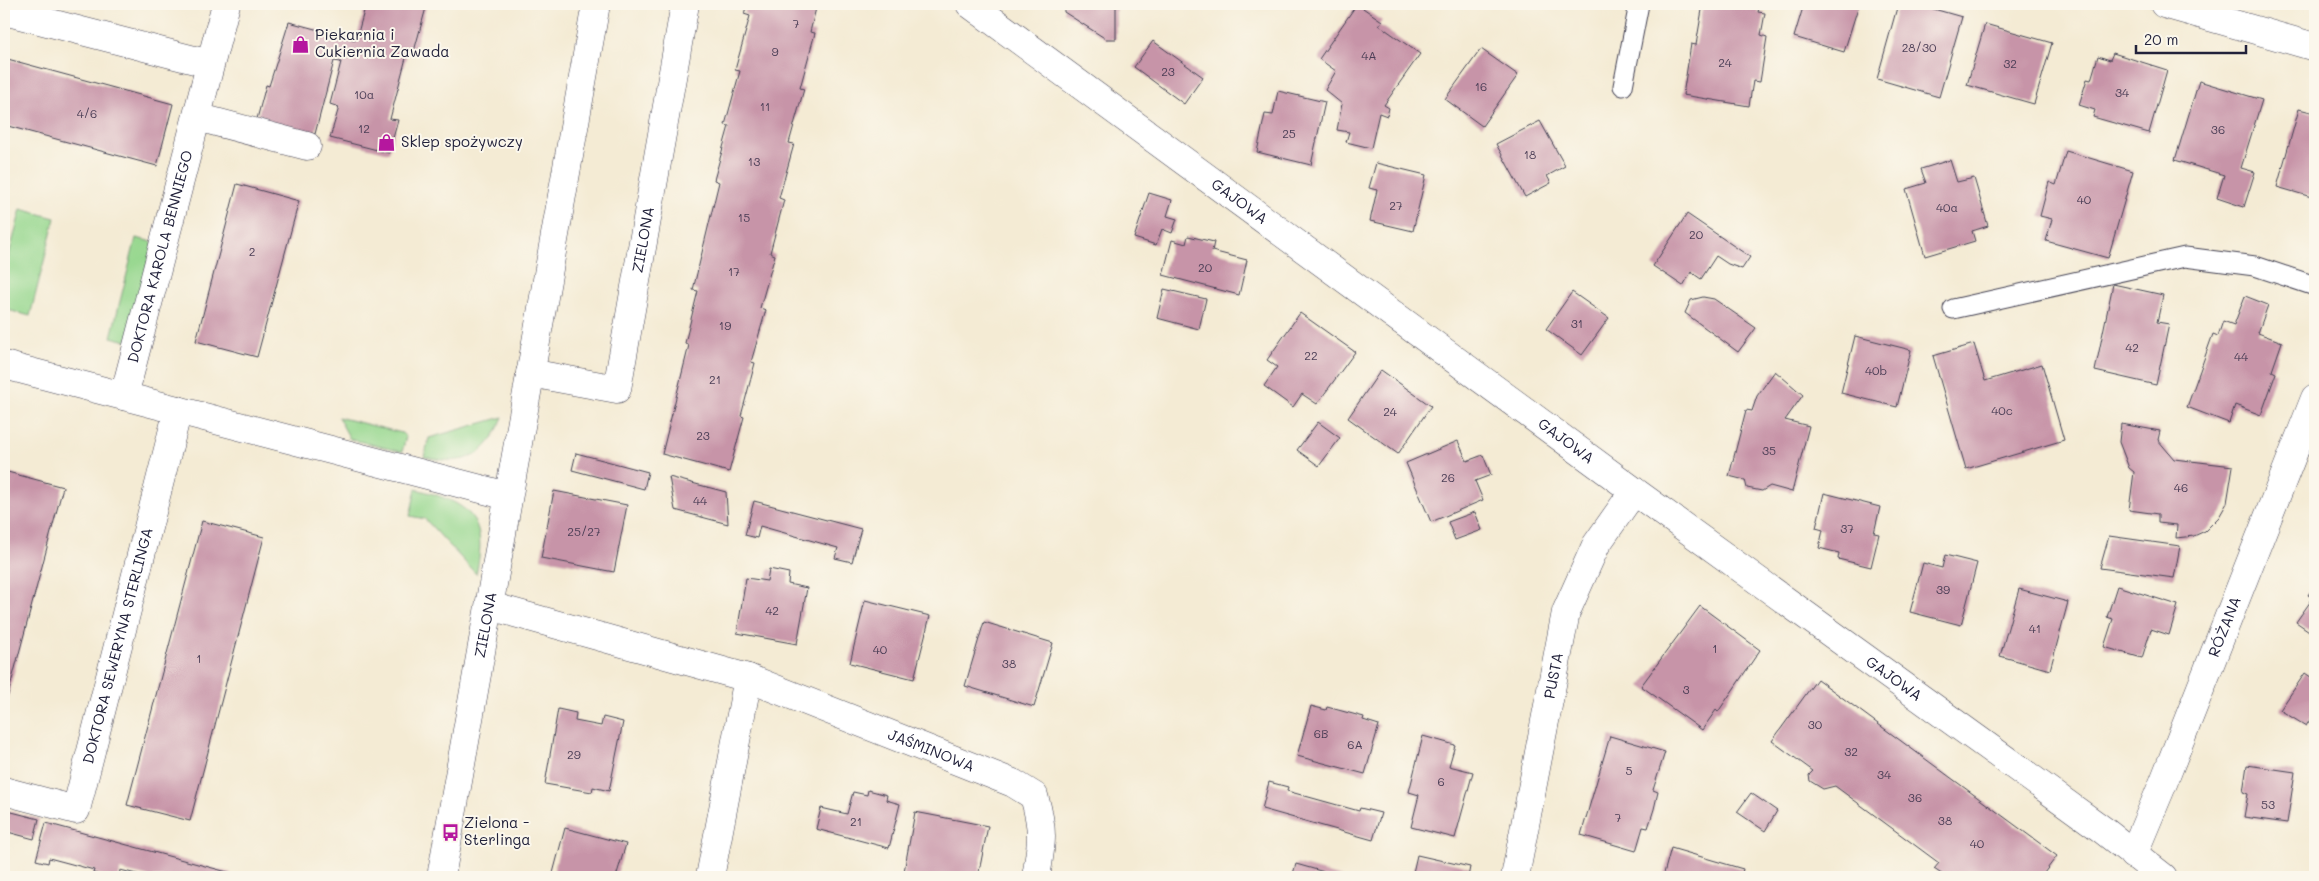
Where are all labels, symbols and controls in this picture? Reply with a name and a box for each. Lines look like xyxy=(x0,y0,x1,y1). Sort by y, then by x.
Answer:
house number: 7 xyxy=(793,15,800,31)
scale bar xyxy=(2136,22,2246,54)
place label: Piekarnia i Cukiernia Zawada xyxy=(315,24,450,61)
text: 20 m xyxy=(2144,29,2178,49)
shop icon: Piekarnia i Cukiernia Zawada xyxy=(291,34,311,54)
house number: 28/30 xyxy=(1902,39,1937,55)
house number: 9 xyxy=(771,43,779,59)
house number: 4A xyxy=(1361,47,1377,63)
house number: 24 xyxy=(1718,54,1732,70)
house number: 32 xyxy=(2003,55,2017,71)
house number: 23 xyxy=(1161,63,1175,79)
house number: 16 xyxy=(1475,78,1487,94)
house number: 34 xyxy=(2115,84,2129,100)
house number: 10a xyxy=(354,86,374,102)
house number: 11 xyxy=(760,98,770,114)
house number: 4/6 xyxy=(77,105,97,121)
house number: 12 xyxy=(358,120,370,136)
house number: 36 xyxy=(2211,121,2225,137)
house number: 25 xyxy=(1282,125,1296,141)
place label: Sklep spożywczy xyxy=(401,131,523,151)
shop icon: Sklep spożywczy xyxy=(377,132,397,152)
house number: 18 xyxy=(1524,146,1536,162)
street label: DOKTORA KAROLA BENNIEGO xyxy=(122,148,197,365)
house number: 13 xyxy=(748,153,760,169)
street label: GAJOWA xyxy=(1208,173,1272,228)
house number: 40 xyxy=(2077,191,2092,207)
house number: 27 xyxy=(1389,197,1403,213)
house number: 40a xyxy=(1936,199,1958,215)
street label: ZIELONA xyxy=(627,205,658,274)
house number: 15 xyxy=(738,209,750,225)
house number: 20 xyxy=(1689,226,1704,242)
house number: 2 xyxy=(249,243,255,259)
house number: 20 xyxy=(1198,259,1213,275)
house number: 17 xyxy=(728,263,740,279)
house number: 31 xyxy=(1571,315,1583,331)
house number: 19 xyxy=(719,317,731,333)
house number: 42 xyxy=(2125,339,2139,355)
house number: 22 xyxy=(1304,347,1318,363)
house number: 44 xyxy=(2234,348,2248,364)
house number: 40b xyxy=(1865,362,1887,378)
house number: 21 xyxy=(709,371,721,387)
house number: 40c xyxy=(1991,402,2013,418)
house number: 24 xyxy=(1383,403,1397,419)
street label: GAJOWA xyxy=(1534,413,1599,468)
house number: 23 xyxy=(696,427,710,443)
house number: 35 xyxy=(1762,442,1776,458)
house number: 26 xyxy=(1441,469,1455,485)
house number: 46 xyxy=(2174,479,2188,495)
house number: 44 xyxy=(693,492,707,508)
house number: 37 xyxy=(1840,520,1854,536)
house number: 25/27 xyxy=(567,523,601,539)
street label: DOKTORA SEWERYNA STERLINGA xyxy=(77,525,157,766)
house number: 39 xyxy=(1936,581,1950,597)
street label: ZIELONA xyxy=(469,590,500,659)
street label: RÓŻANA xyxy=(2203,593,2245,660)
house number: 42 xyxy=(765,602,779,618)
house number: 41 xyxy=(2029,620,2041,636)
house number: 1 xyxy=(1712,640,1718,656)
house number: 40 xyxy=(873,641,888,657)
house number: 1 xyxy=(196,650,202,666)
street label: PUSTA xyxy=(1539,651,1567,700)
street label: GAJOWA xyxy=(1862,651,1927,705)
house number: 38 xyxy=(1002,655,1016,671)
house number: 3 xyxy=(1682,681,1690,697)
house number: 30 xyxy=(1808,716,1823,732)
street label: JAŚMINOWA xyxy=(885,724,978,776)
house number: 6B xyxy=(1314,725,1328,741)
house number: 6A xyxy=(1347,736,1363,752)
house number: 32 xyxy=(1844,743,1858,759)
house number: 29 xyxy=(567,746,581,762)
house number: 5 xyxy=(1626,762,1633,778)
house number: 34 xyxy=(1877,766,1891,782)
house number: 6 xyxy=(1437,773,1445,789)
house number: 36 xyxy=(1908,789,1922,805)
house number: 53 xyxy=(2261,796,2275,812)
house number: 7 xyxy=(1615,809,1622,825)
place label: Zielona - Sterlinga xyxy=(464,812,531,849)
house number: 38 xyxy=(1938,812,1952,828)
house number: 21 xyxy=(850,813,862,829)
bus stop icon: Zielona - Sterlinga xyxy=(440,822,460,842)
house number: 40 xyxy=(1970,835,1985,851)

